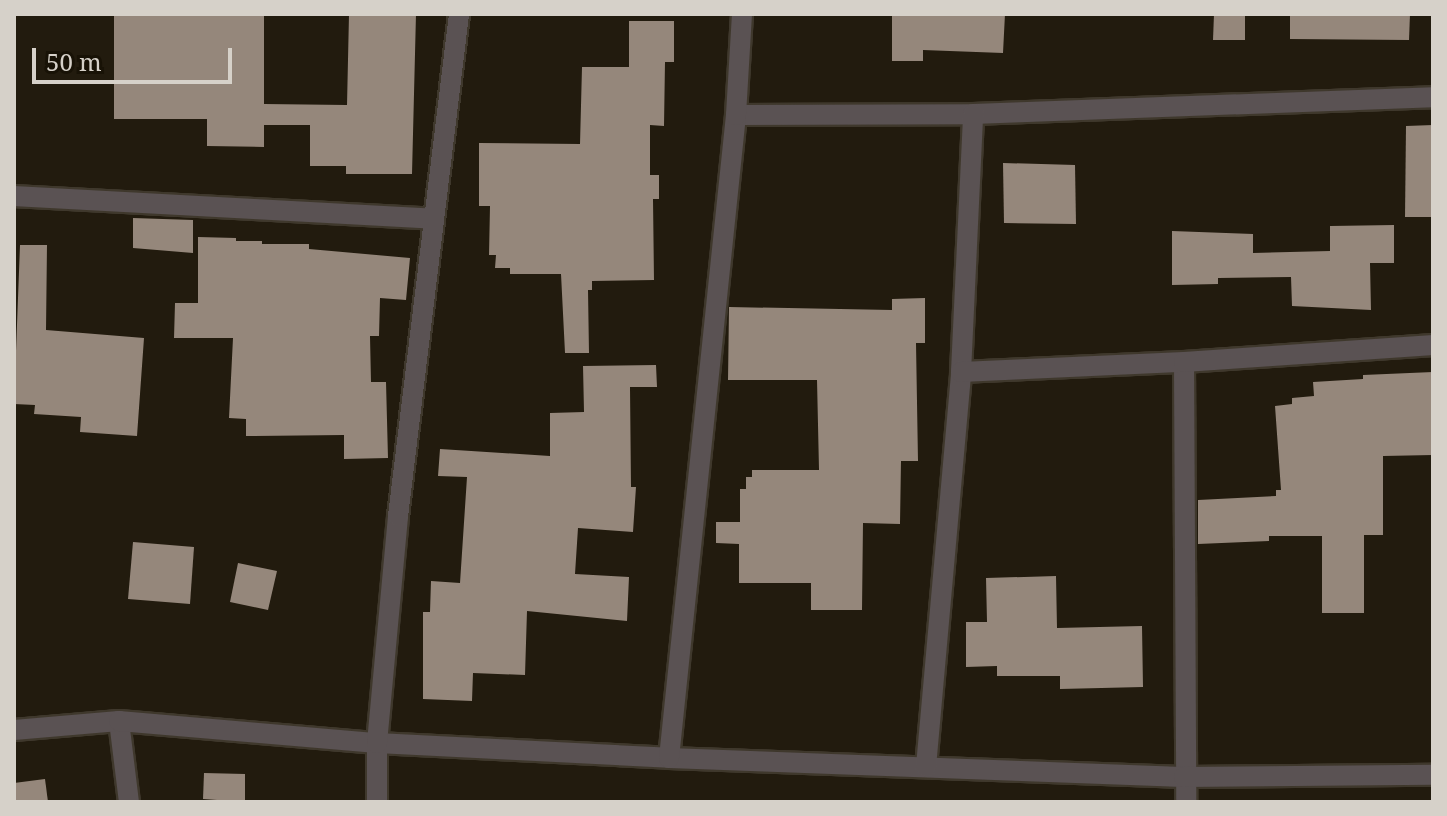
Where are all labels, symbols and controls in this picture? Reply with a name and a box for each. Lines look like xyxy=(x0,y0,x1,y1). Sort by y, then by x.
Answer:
scale bar xyxy=(36,32,236,82)
text: 50 m xyxy=(46,45,102,78)

